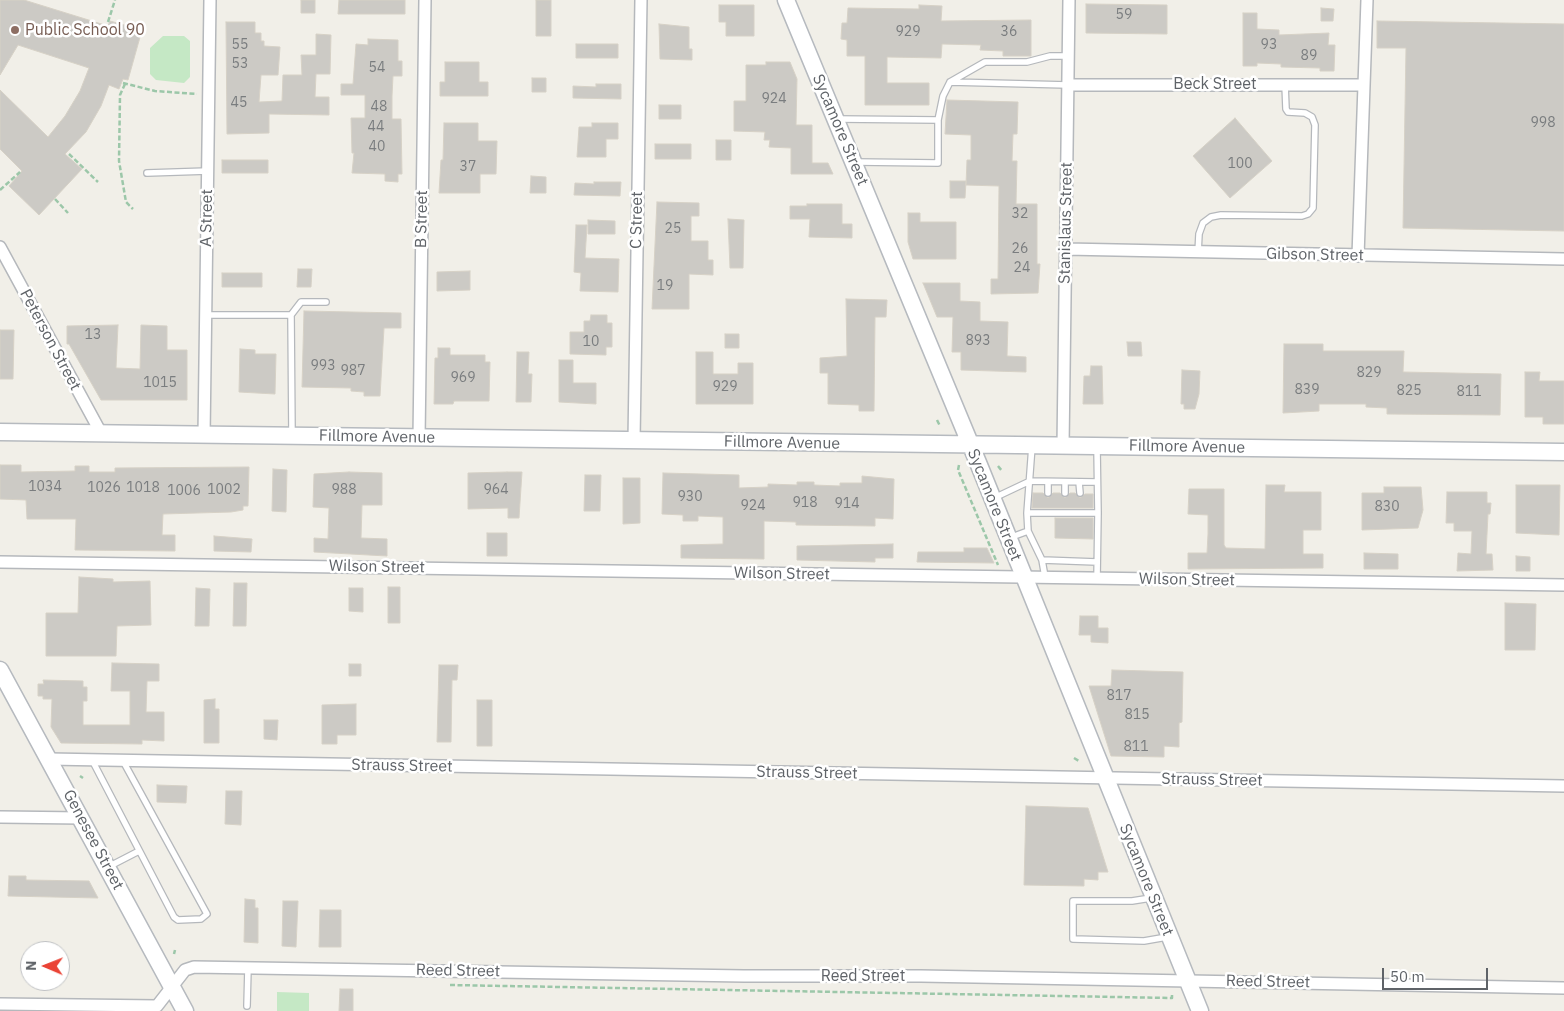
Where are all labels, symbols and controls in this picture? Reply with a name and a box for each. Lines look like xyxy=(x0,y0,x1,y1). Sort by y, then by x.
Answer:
house number: 59 xyxy=(1116,7,1132,23)
place label: Public School 90 xyxy=(25,20,145,40)
marker: Public School 90 xyxy=(9,24,21,36)
house number: 929 xyxy=(895,24,921,40)
house number: 36 xyxy=(1001,24,1017,40)
house number: 55 xyxy=(232,37,248,53)
house number: 93 xyxy=(1261,37,1277,53)
house number: 89 xyxy=(1301,48,1317,64)
house number: 53 xyxy=(232,56,248,72)
house number: 54 xyxy=(369,60,385,76)
street label: Sycamore Street xyxy=(808,71,872,189)
street label: Beck Street xyxy=(1173,74,1257,94)
house number: 924 xyxy=(761,91,787,107)
house number: 45 xyxy=(231,95,247,111)
house number: 48 xyxy=(371,99,387,115)
house number: 998 xyxy=(1530,115,1556,131)
house number: 44 xyxy=(368,119,384,135)
house number: 40 xyxy=(369,139,385,155)
house number: 100 xyxy=(1227,156,1253,172)
house number: 37 xyxy=(460,159,476,175)
street label: Stanislaus Street xyxy=(1055,162,1077,284)
street label: A Street xyxy=(197,189,217,247)
street label: B Street xyxy=(412,190,432,248)
street label: C Street xyxy=(627,191,647,249)
house number: 32 xyxy=(1012,206,1028,222)
house number: 25 xyxy=(665,221,681,237)
house number: 26 xyxy=(1012,241,1028,257)
street label: Gibson Street xyxy=(1266,245,1364,265)
house number: 24 xyxy=(1014,260,1030,276)
house number: 19 xyxy=(657,278,673,294)
street label: Peterson Street xyxy=(15,286,85,394)
house number: 13 xyxy=(85,327,101,343)
house number: 893 xyxy=(965,333,991,349)
house number: 10 xyxy=(583,334,599,350)
house number: 993 xyxy=(310,358,336,374)
house number: 987 xyxy=(340,363,366,379)
house number: 829 xyxy=(1356,365,1382,381)
house number: 969 xyxy=(450,370,476,386)
house number: 1015 xyxy=(143,375,177,391)
house number: 929 xyxy=(712,379,738,395)
house number: 839 xyxy=(1294,382,1320,398)
house number: 825 xyxy=(1396,383,1422,399)
house number: 811 xyxy=(1456,384,1482,400)
street label: Fillmore Avenue xyxy=(319,426,435,448)
street label: Fillmore Avenue xyxy=(724,432,840,454)
street label: Fillmore Avenue xyxy=(1129,436,1245,458)
street label: Sycamore Street xyxy=(963,446,1025,564)
house number: 1034 xyxy=(28,479,62,495)
house number: 1026 xyxy=(87,480,121,496)
house number: 1018 xyxy=(126,480,160,496)
house number: 1002 xyxy=(207,482,241,498)
house number: 988 xyxy=(331,482,357,498)
house number: 964 xyxy=(483,482,509,498)
house number: 1006 xyxy=(167,483,201,499)
house number: 930 xyxy=(677,489,703,505)
house number: 918 xyxy=(792,495,818,511)
house number: 914 xyxy=(834,496,860,512)
house number: 924 xyxy=(740,498,766,514)
house number: 830 xyxy=(1374,499,1400,515)
street label: Wilson Street xyxy=(329,557,425,577)
street label: Wilson Street xyxy=(734,564,830,584)
street label: Wilson Street xyxy=(1139,570,1235,590)
house number: 817 xyxy=(1106,688,1132,704)
house number: 815 xyxy=(1124,707,1150,723)
house number: 811 xyxy=(1123,739,1149,755)
street label: Strauss Street xyxy=(351,756,453,776)
street label: Strauss Street xyxy=(756,763,858,783)
street label: Strauss Street xyxy=(1161,770,1263,790)
street label: Genesee Street xyxy=(59,787,127,893)
street label: Sycamore Street xyxy=(1115,821,1177,939)
north arrow xyxy=(20,941,70,991)
scale bar xyxy=(1384,958,1490,990)
text: N xyxy=(22,961,40,971)
street label: Reed Street xyxy=(416,961,500,981)
street label: Reed Street xyxy=(821,966,905,986)
text: 50 m xyxy=(1390,967,1425,986)
street label: Reed Street xyxy=(1226,972,1310,992)

